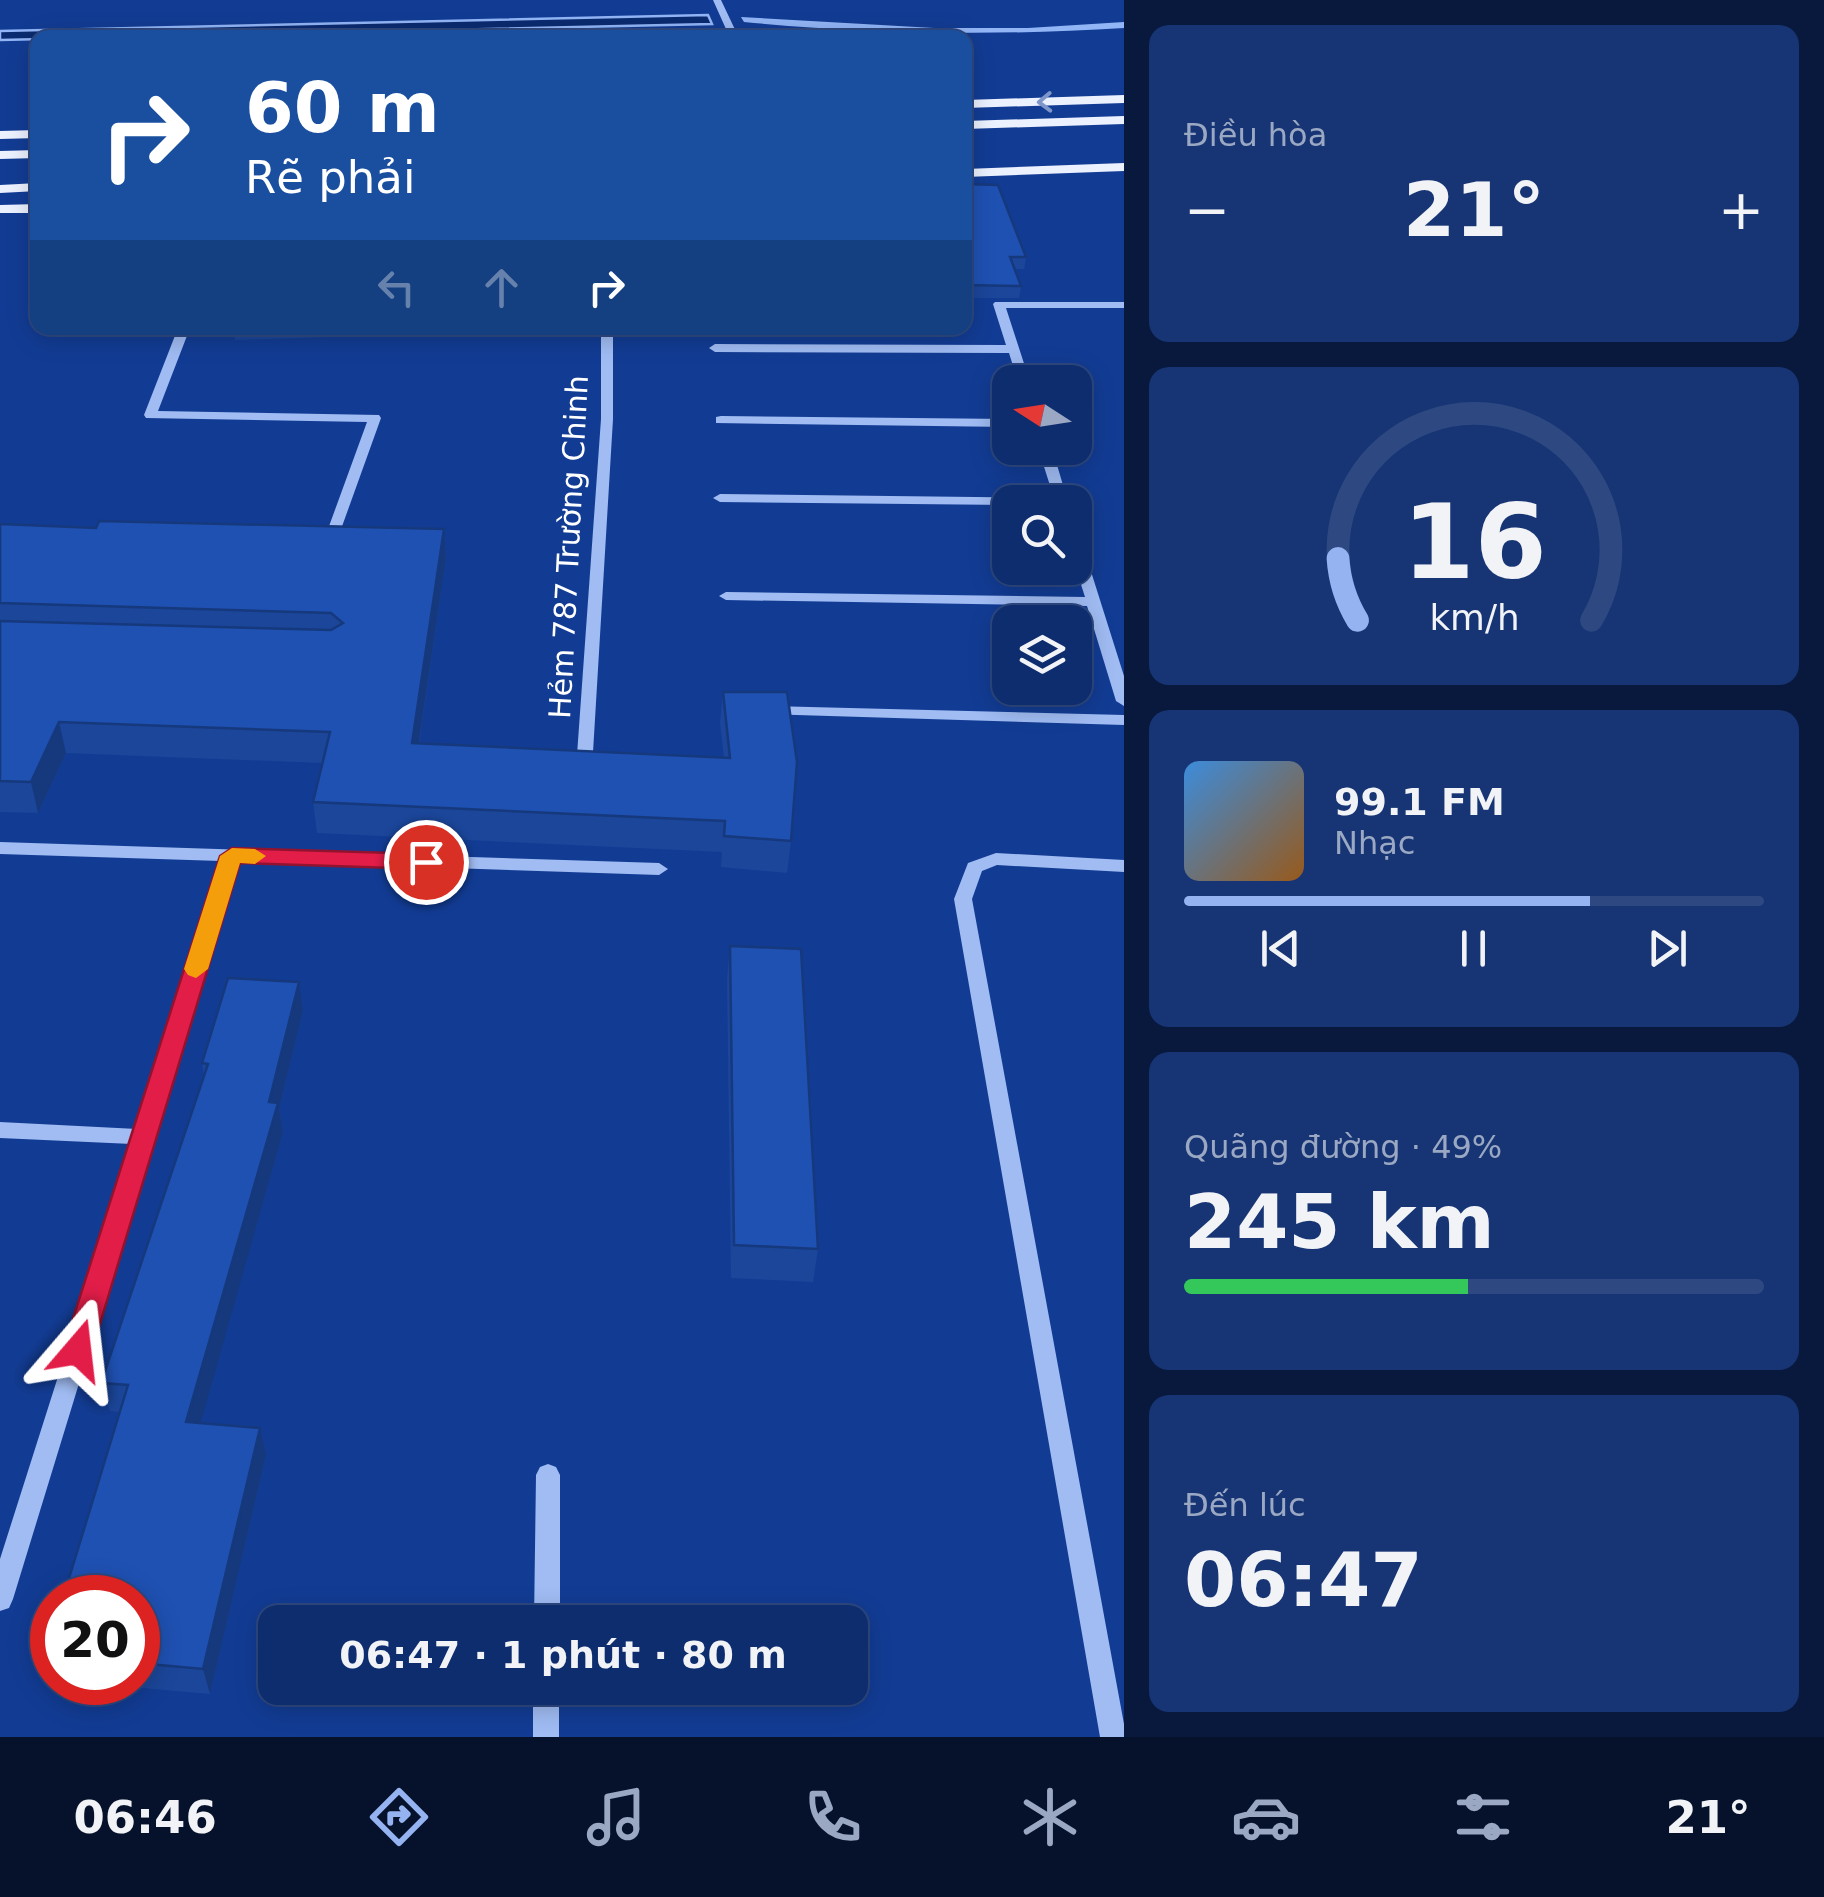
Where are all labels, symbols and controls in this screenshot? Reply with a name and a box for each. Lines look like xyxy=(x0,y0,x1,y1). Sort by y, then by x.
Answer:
text: 60 m xyxy=(245,67,440,149)
icon: right xyxy=(80,70,210,200)
one-way arrow xyxy=(1036,91,1052,112)
text: Điều hòa xyxy=(1184,116,1327,154)
text: Rẽ phải xyxy=(245,151,415,204)
text: 21° xyxy=(1403,166,1545,254)
text: − xyxy=(1184,178,1230,242)
text: + xyxy=(1718,178,1764,242)
icon: left xyxy=(369,260,424,315)
icon: ahead xyxy=(474,260,529,315)
icon: right xyxy=(579,260,634,315)
north arrow xyxy=(992,365,1092,465)
map controls xyxy=(992,365,1092,705)
street label: Hẻm 787 Trường Chinh xyxy=(542,374,595,720)
text: 16 xyxy=(1402,481,1546,603)
button: search xyxy=(992,485,1092,585)
text: km/h xyxy=(1429,597,1519,638)
button: layers xyxy=(992,605,1092,705)
text: 99.1 FM xyxy=(1334,780,1505,824)
pin xyxy=(384,820,469,905)
text: Nhạc xyxy=(1334,824,1415,862)
icon: arrive xyxy=(399,835,454,890)
icon: previous xyxy=(1253,921,1308,976)
icon: pause xyxy=(1446,921,1501,976)
icon: next xyxy=(1640,921,1695,976)
text: Quãng đường · 49% xyxy=(1184,1128,1502,1166)
text: 245 km xyxy=(1184,1178,1495,1266)
position arrow xyxy=(26,1298,130,1402)
text: Đến lúc xyxy=(1184,1486,1306,1524)
text: 06:47 xyxy=(1184,1536,1423,1624)
speed limit sign: 20 xyxy=(30,1575,160,1705)
text: 06:47 · 1 phút · 80 m xyxy=(339,1633,787,1677)
icon: directions xyxy=(364,1782,434,1852)
icon: music xyxy=(581,1782,651,1852)
icon: phone xyxy=(798,1782,868,1852)
icon: climate xyxy=(1015,1782,1085,1852)
icon: car xyxy=(1231,1782,1301,1852)
icon: filters xyxy=(1448,1782,1518,1852)
text: 06:46 xyxy=(73,1791,217,1844)
text: 21° xyxy=(1665,1791,1751,1844)

